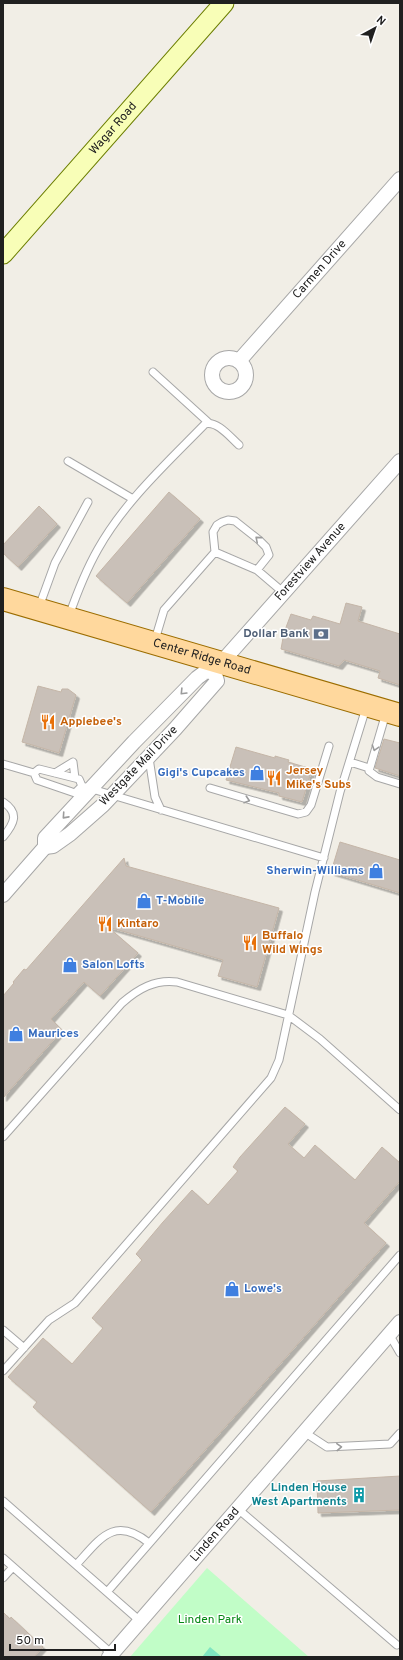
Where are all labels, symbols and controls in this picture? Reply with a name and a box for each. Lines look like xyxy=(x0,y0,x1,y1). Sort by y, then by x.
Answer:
north arrow xyxy=(355,8,395,48)
text: N xyxy=(373,13,388,29)
street label: Wagar Road xyxy=(86,99,141,158)
street label: Carmen Drive xyxy=(289,237,350,303)
street label: Forestview Avenue xyxy=(271,519,350,605)
one-way arrow xyxy=(255,537,262,544)
bank icon: Dollar Bank xyxy=(312,625,330,643)
place label: Dollar Bank xyxy=(243,626,309,642)
street label: Center Ridge Road xyxy=(151,635,252,679)
one-way arrow xyxy=(180,687,188,695)
restaurant icon: Applebee's xyxy=(39,713,57,731)
place label: Applebee's xyxy=(60,714,122,730)
street label: Westgate Mall Drive xyxy=(96,722,182,810)
one-way arrow xyxy=(371,745,380,752)
place label: Jersey Mike's Subs xyxy=(286,763,351,793)
shop icon: Gigi's Cupcakes xyxy=(248,764,266,782)
place label: Gigi's Cupcakes xyxy=(157,765,245,781)
restaurant icon: Jersey Mike's Subs xyxy=(265,769,283,787)
one-way arrow xyxy=(243,795,250,803)
one-way arrow xyxy=(63,812,70,819)
shop icon: Sherwin-Williams xyxy=(367,862,385,880)
place label: Sherwin-Williams xyxy=(266,863,364,879)
shop icon: T-Mobile xyxy=(135,892,153,910)
place label: T-Mobile xyxy=(156,893,205,909)
restaurant icon: Kintaro xyxy=(96,915,114,933)
place label: Kintaro xyxy=(117,916,159,932)
place label: Buffalo Wild Wings xyxy=(262,928,323,958)
restaurant icon: Buffalo Wild Wings xyxy=(241,934,259,952)
shop icon: Salon Lofts xyxy=(61,956,79,974)
place label: Salon Lofts xyxy=(82,957,145,973)
shop icon: Maurices xyxy=(7,1025,25,1043)
place label: Maurices xyxy=(28,1026,79,1042)
shop icon: Lowe's xyxy=(223,1280,241,1298)
place label: Lowe's xyxy=(244,1281,282,1297)
one-way arrow xyxy=(336,1443,342,1451)
place label: Linden House West Apartments xyxy=(251,1480,347,1510)
building icon: Linden House West Apartments xyxy=(350,1486,368,1504)
street label: Linden Road xyxy=(187,1504,243,1565)
park label: Linden Park xyxy=(178,1612,242,1628)
scale bar xyxy=(10,1626,115,1652)
text: 50 m xyxy=(16,1633,44,1649)

